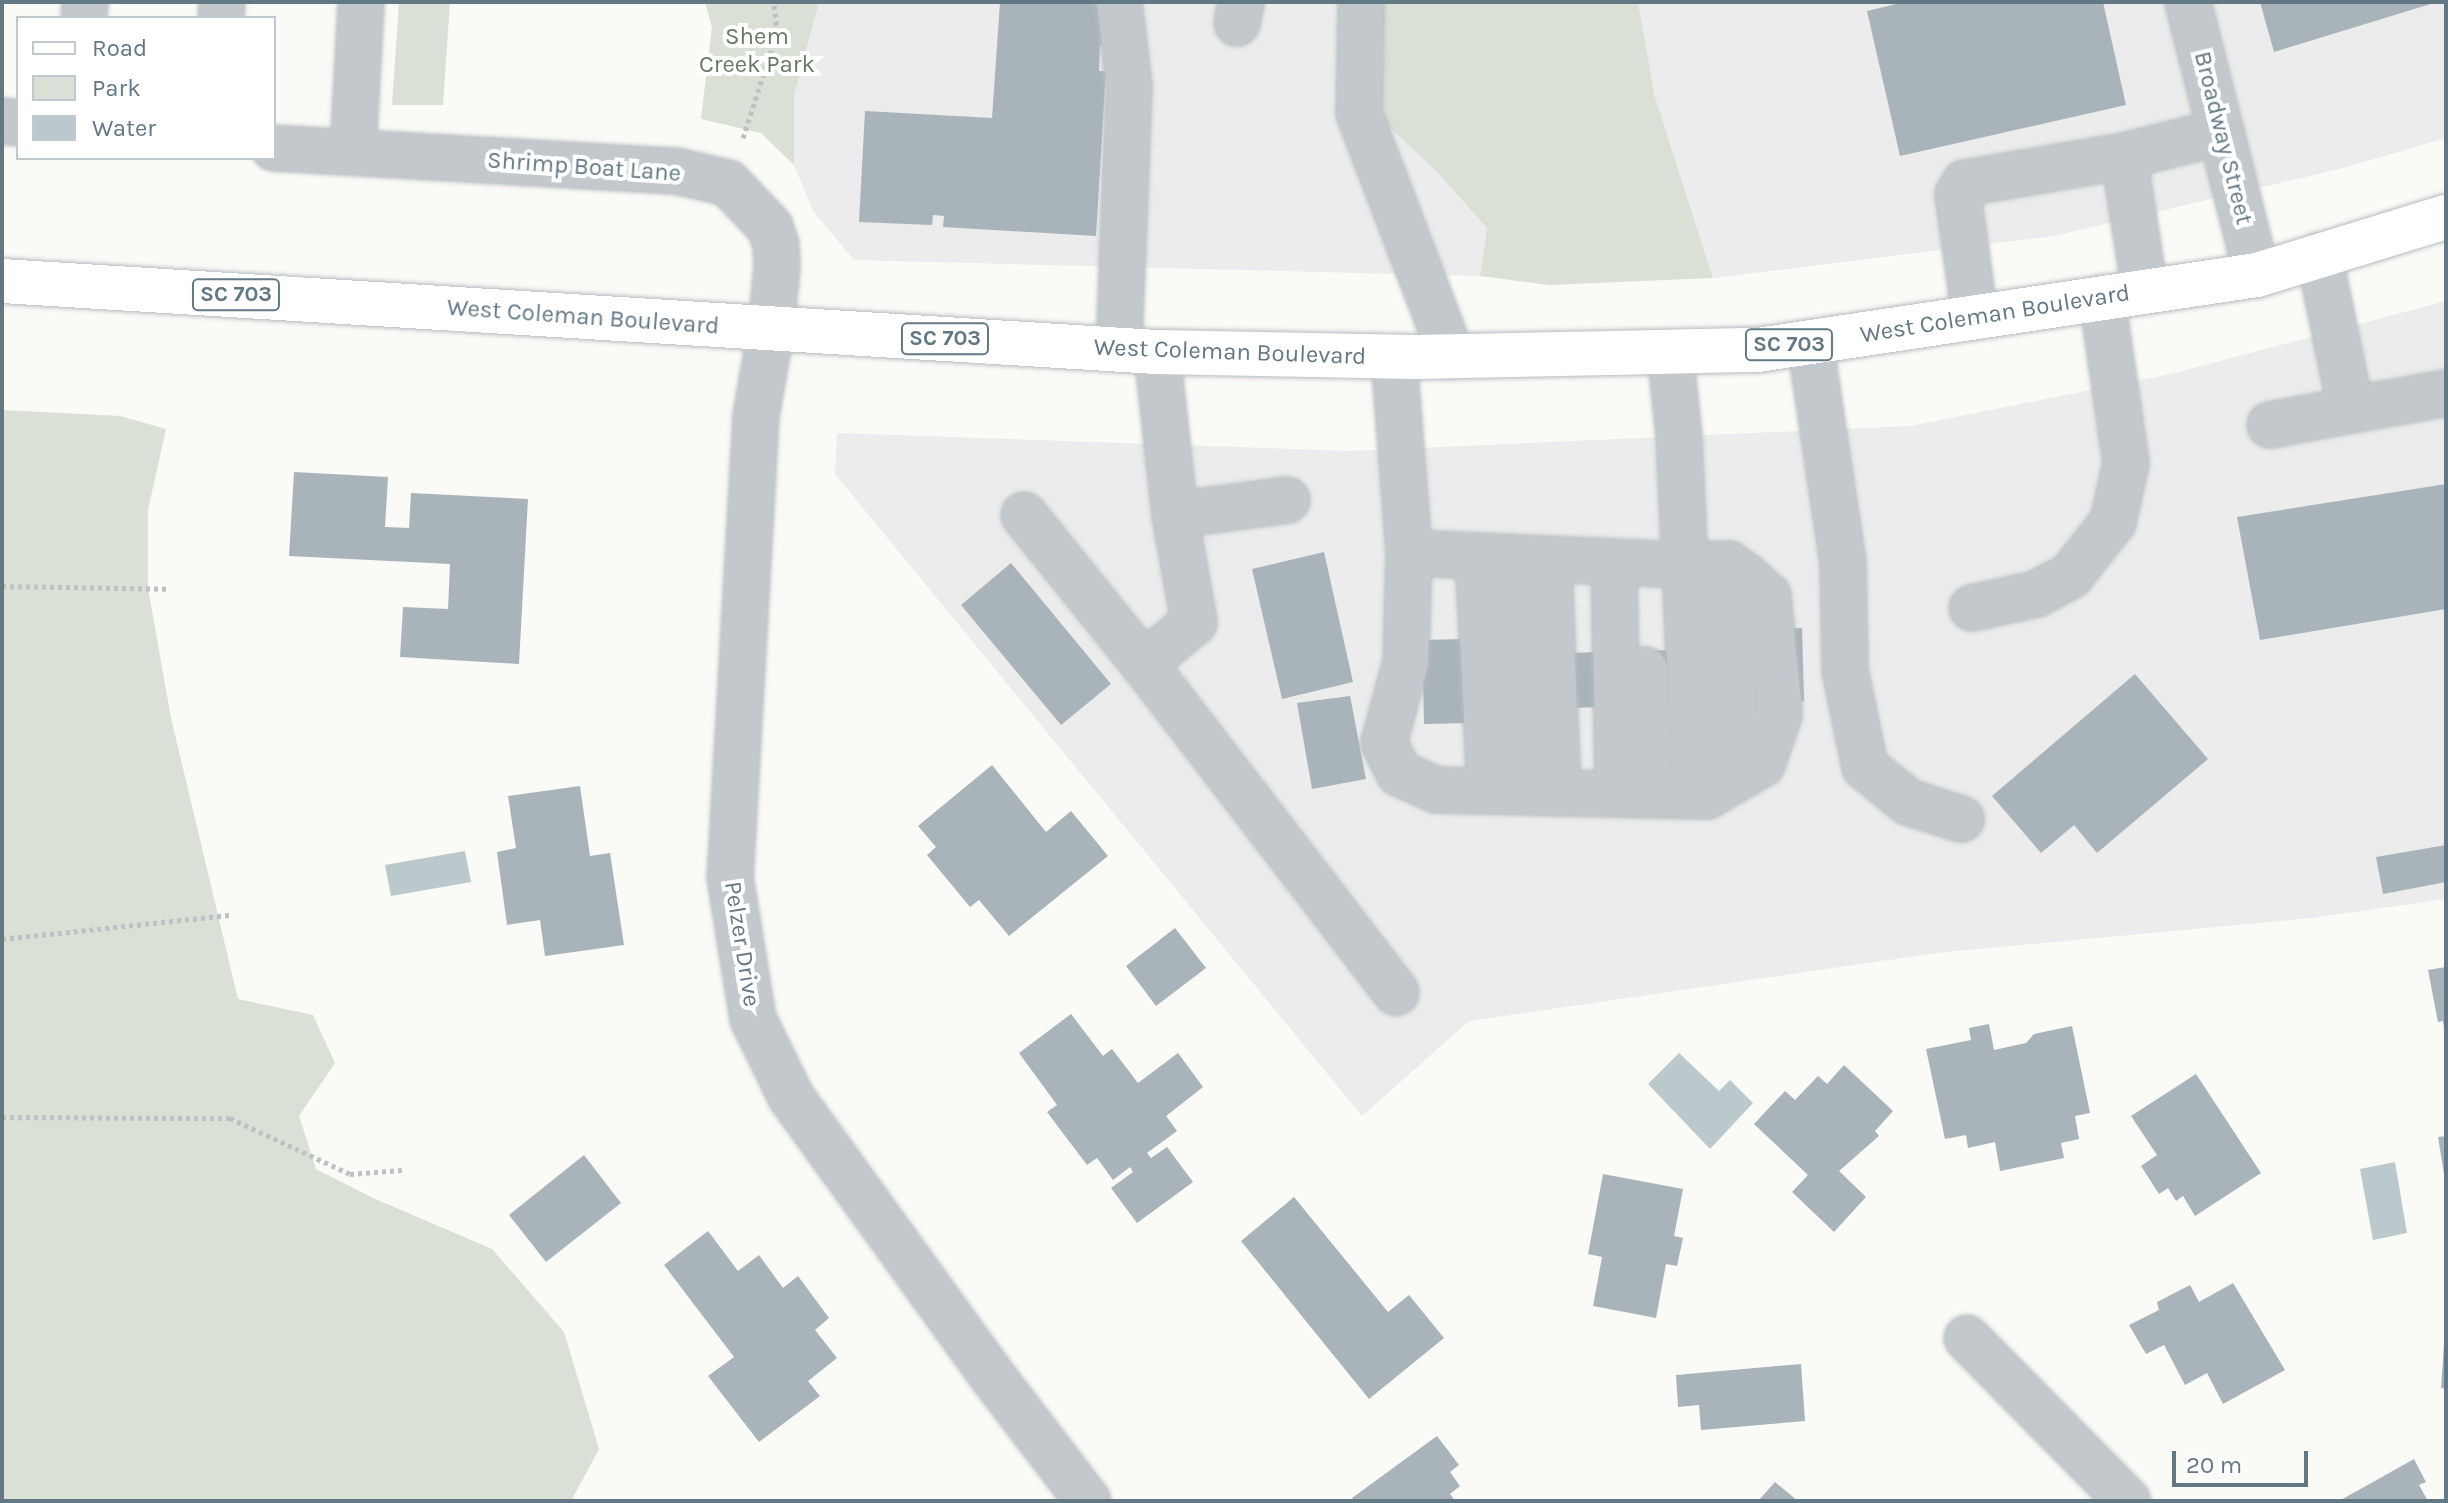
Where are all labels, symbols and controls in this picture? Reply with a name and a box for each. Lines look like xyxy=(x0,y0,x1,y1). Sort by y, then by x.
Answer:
legend xyxy=(16,16,276,160)
park label: Shem Creek Park xyxy=(699,23,815,79)
text: Road xyxy=(92,34,147,62)
street label: Broadway Street xyxy=(2188,48,2258,228)
text: Park xyxy=(92,74,141,102)
text: Water xyxy=(92,114,156,142)
street label: Shrimp Boat Lane xyxy=(486,146,682,188)
road number: SC 703 xyxy=(190,277,282,313)
street label: West Coleman Boulevard xyxy=(1858,278,2132,350)
street label: West Coleman Boulevard xyxy=(446,293,720,341)
road number: SC 703 xyxy=(899,321,991,357)
road number: SC 703 xyxy=(1743,327,1835,363)
street label: West Coleman Boulevard xyxy=(1093,333,1367,371)
street label: Pelzer Drive xyxy=(718,879,766,1009)
scale bar xyxy=(2176,1435,2312,1485)
text: 20 m xyxy=(2186,1451,2242,1479)

